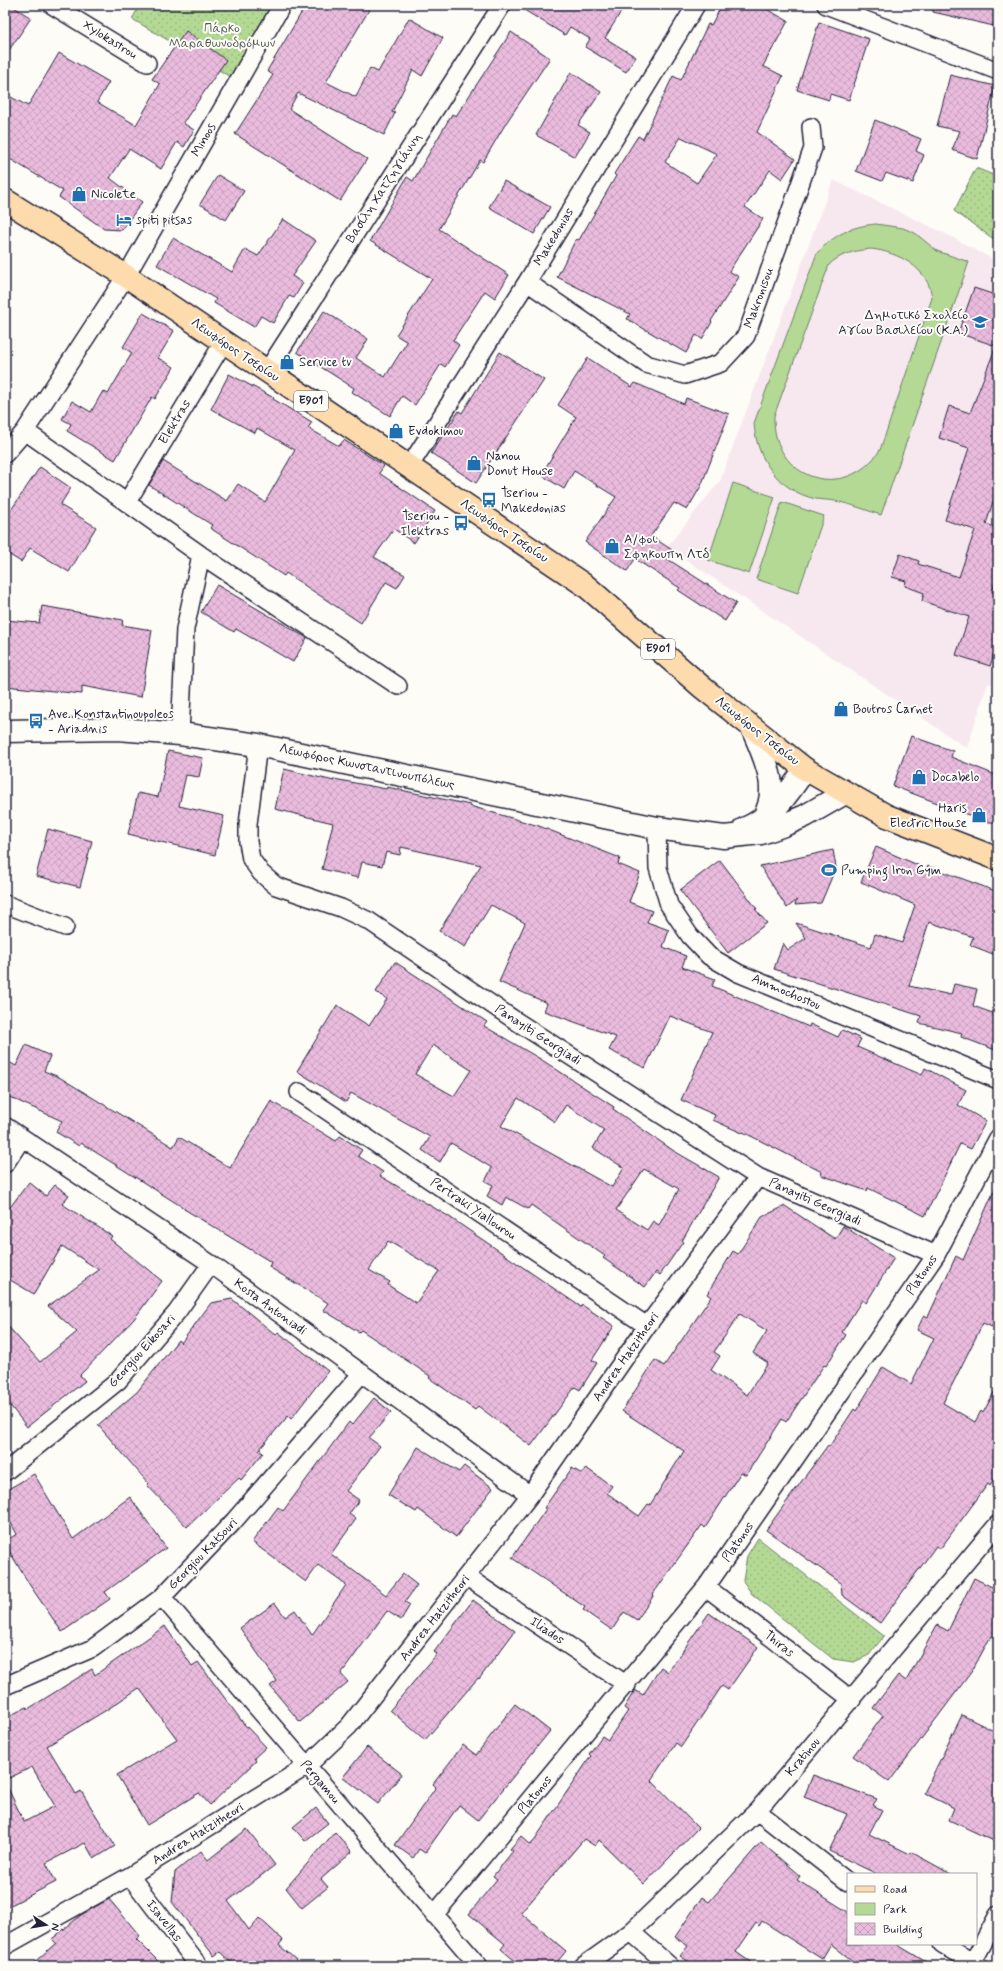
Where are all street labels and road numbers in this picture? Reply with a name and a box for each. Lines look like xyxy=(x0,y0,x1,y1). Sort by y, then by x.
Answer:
street label: Xylokastrou xyxy=(80,17,141,63)
street label: Minoos xyxy=(188,120,220,160)
street label: Βασίλη Χατζηγιάννη xyxy=(342,130,426,246)
street label: Makedonias xyxy=(530,205,578,269)
street label: Makronisou xyxy=(740,265,778,331)
street label: Λεωφόρος Τσερίου xyxy=(188,314,283,386)
road number: E901 xyxy=(294,391,328,411)
street label: Elektras xyxy=(155,396,195,447)
street label: Λεωφόρος Τσερίου xyxy=(457,495,552,567)
road number: E901 xyxy=(641,639,675,659)
street label: Λεωφόρος Τσερίου xyxy=(711,693,803,770)
street label: Λεωφόρος Κωνσταντινουπόλεως xyxy=(278,740,457,794)
street label: Ammochostou xyxy=(749,970,823,1014)
street label: Panayiti Georgiadi xyxy=(491,1001,584,1070)
street label: Pertraki Yiallourou xyxy=(427,1174,519,1244)
street label: Panayiti Georgiadi xyxy=(766,1174,864,1231)
street label: Platonos xyxy=(902,1251,942,1299)
street label: Kosta Antoniadi xyxy=(230,1275,310,1339)
street label: Andrea Hatzitheori xyxy=(589,1309,663,1405)
street label: Georgiou Eikosari xyxy=(104,1311,180,1392)
street label: Georgiou Katsouri xyxy=(164,1515,242,1594)
street label: Platonos xyxy=(718,1518,758,1565)
street label: Andrea Hatzitheori xyxy=(396,1572,474,1664)
street label: Iliados xyxy=(526,1613,568,1649)
street label: Thiras xyxy=(760,1627,798,1661)
street label: Kratinou xyxy=(782,1734,825,1780)
street label: Pergamou xyxy=(296,1757,344,1808)
street label: Platonos xyxy=(514,1772,556,1818)
street label: Andrea Hatzitheori xyxy=(149,1799,247,1869)
street label: Isavellas xyxy=(142,1896,186,1946)

